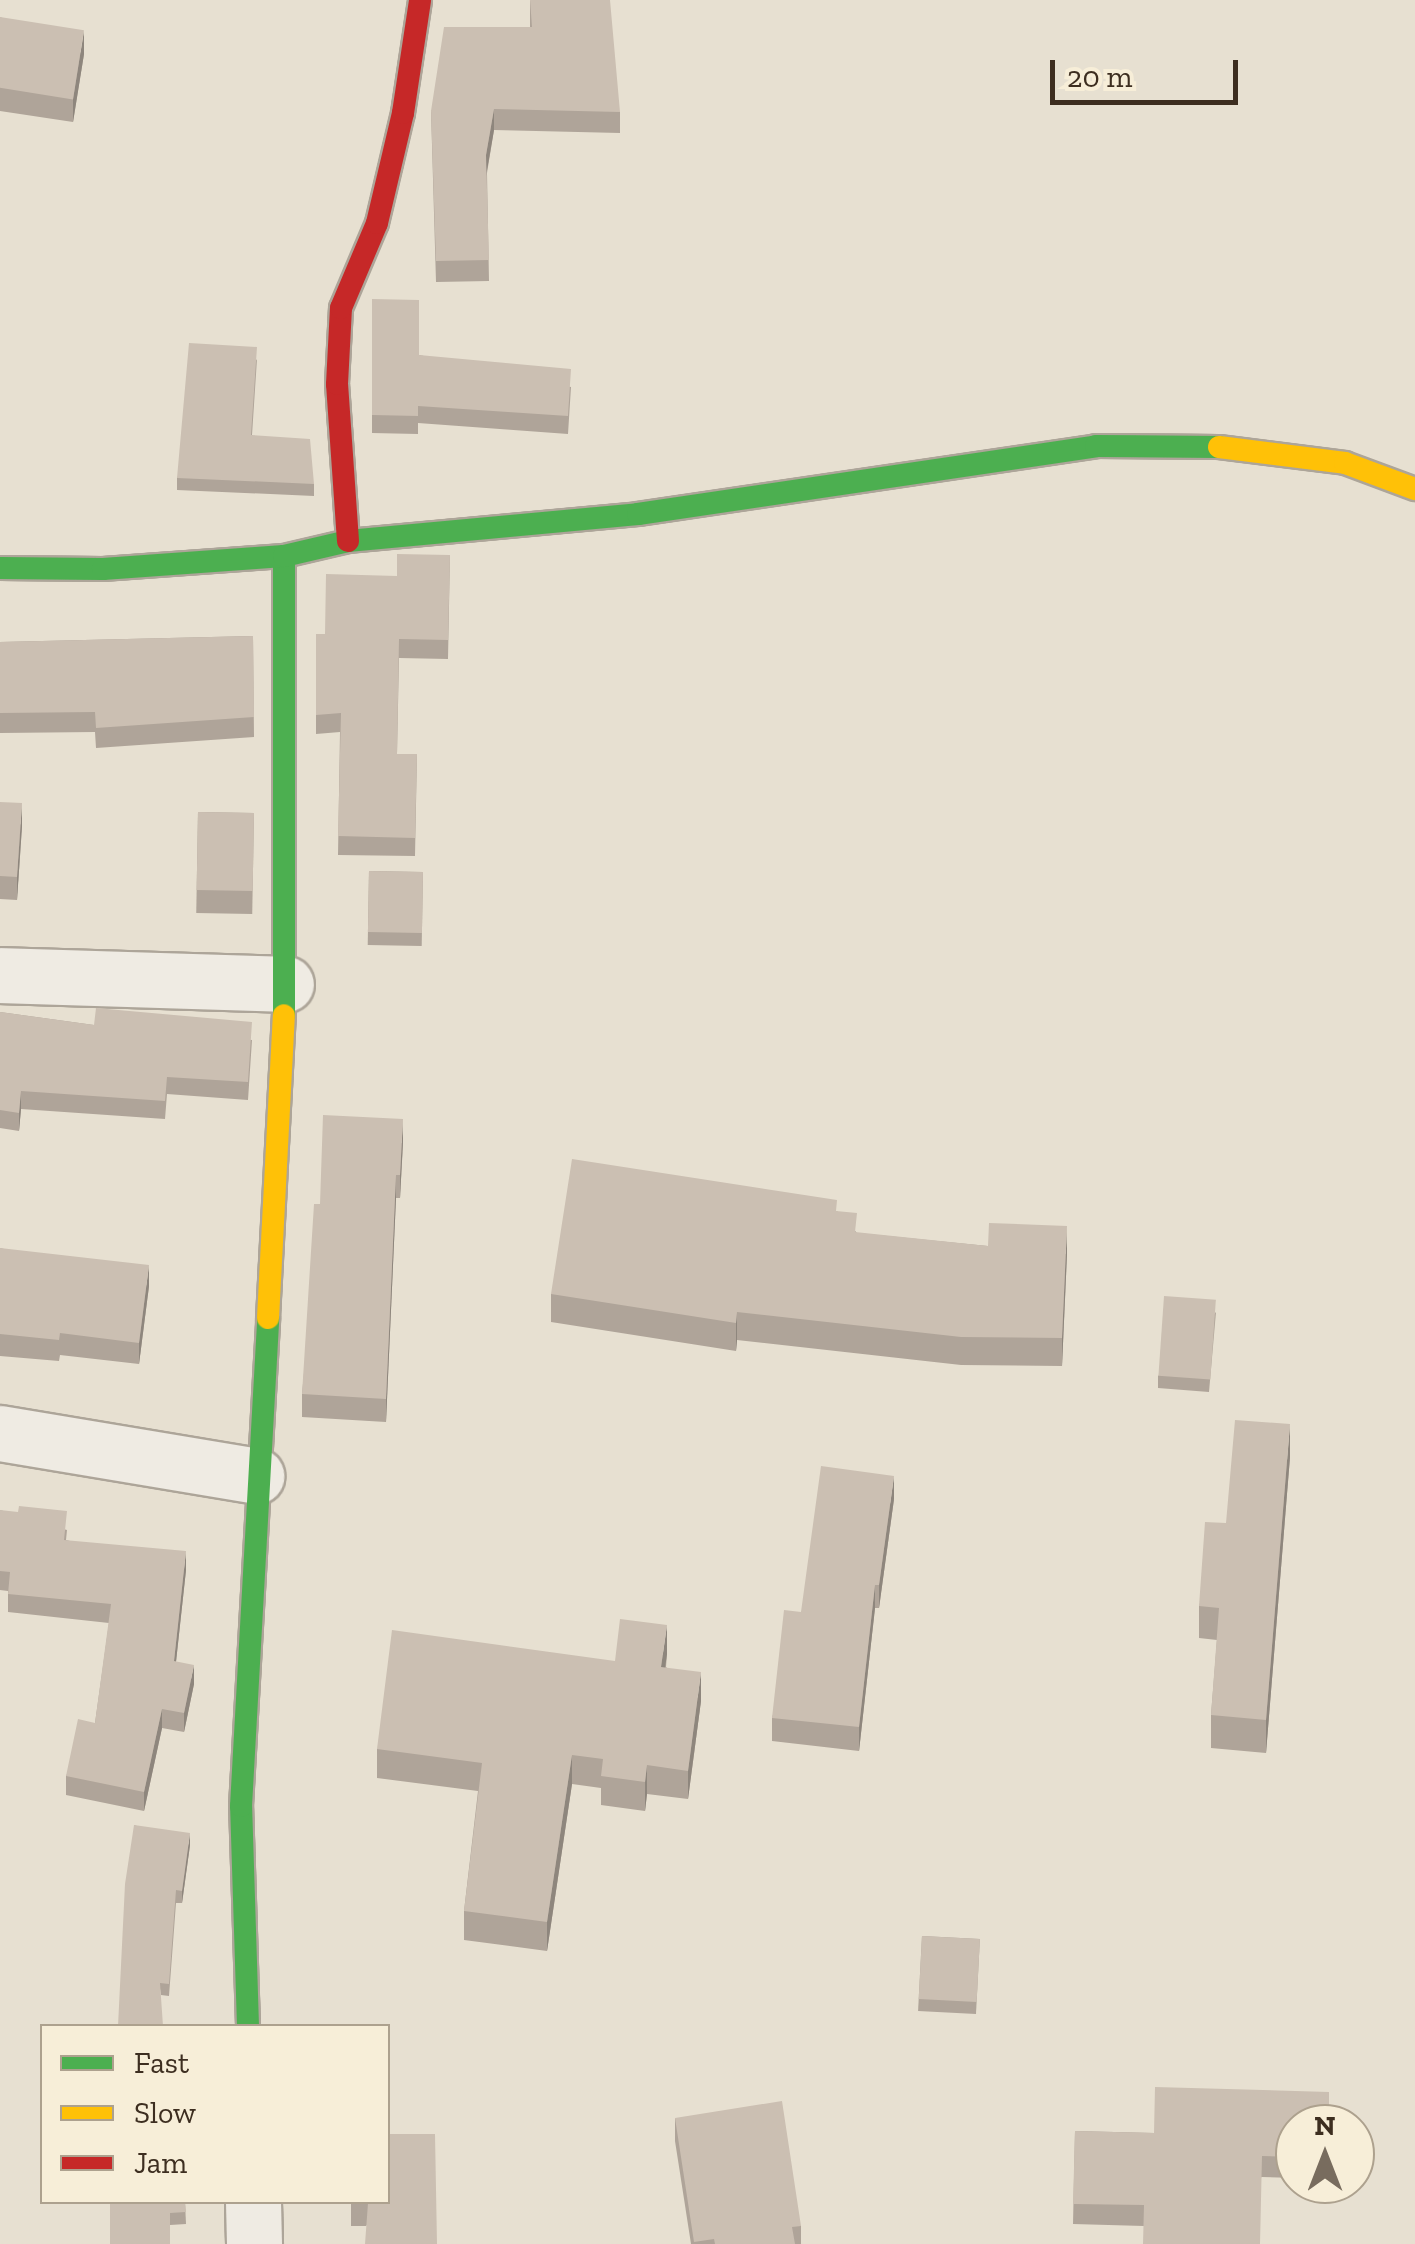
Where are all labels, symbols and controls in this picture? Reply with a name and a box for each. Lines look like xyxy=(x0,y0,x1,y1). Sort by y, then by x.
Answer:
scale bar xyxy=(1055,40,1242,102)
text: 20 m xyxy=(1067,59,1132,95)
legend xyxy=(40,2024,390,2204)
text: Fast xyxy=(134,2045,189,2081)
text: Slow xyxy=(134,2095,196,2131)
north arrow xyxy=(1275,2104,1375,2204)
text: N xyxy=(1314,2109,1336,2142)
text: Jam xyxy=(134,2145,187,2181)

